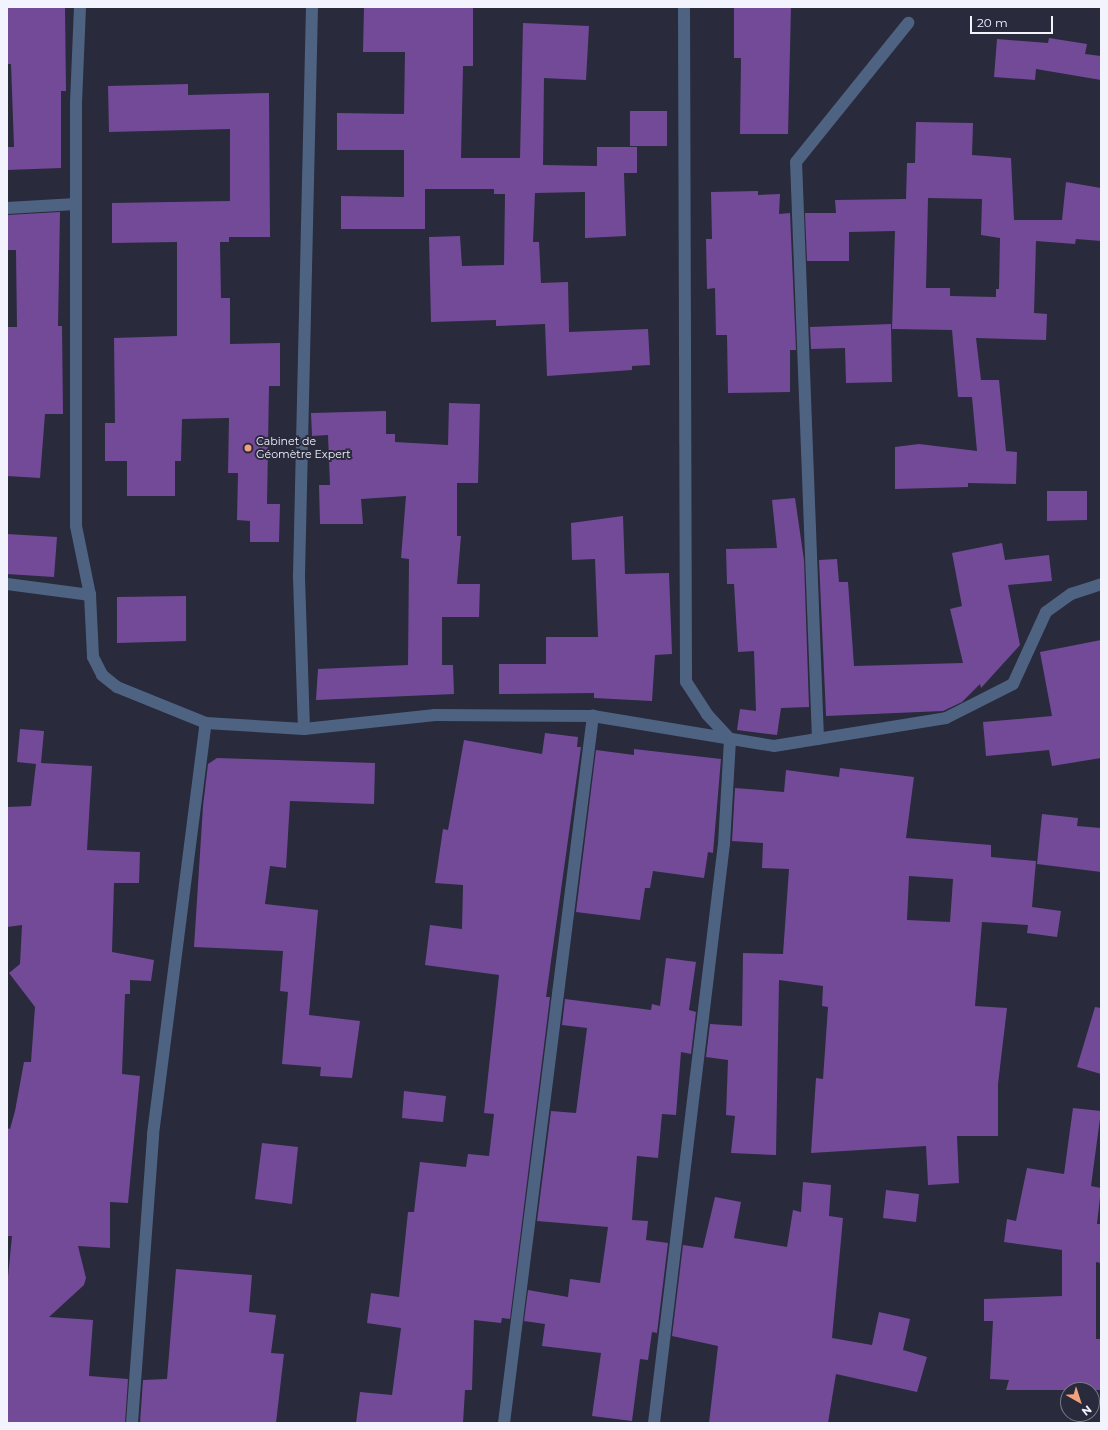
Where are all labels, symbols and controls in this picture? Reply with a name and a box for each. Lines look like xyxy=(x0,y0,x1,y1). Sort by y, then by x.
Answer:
scale bar xyxy=(972,8,1055,34)
text: 20 m xyxy=(977,15,1008,30)
place label: Cabinet de Géomètre Expert xyxy=(256,435,351,461)
marker: Cabinet de Géomètre Expert xyxy=(243,443,253,453)
north arrow xyxy=(1060,1382,1100,1422)
text: N xyxy=(1079,1402,1095,1419)

